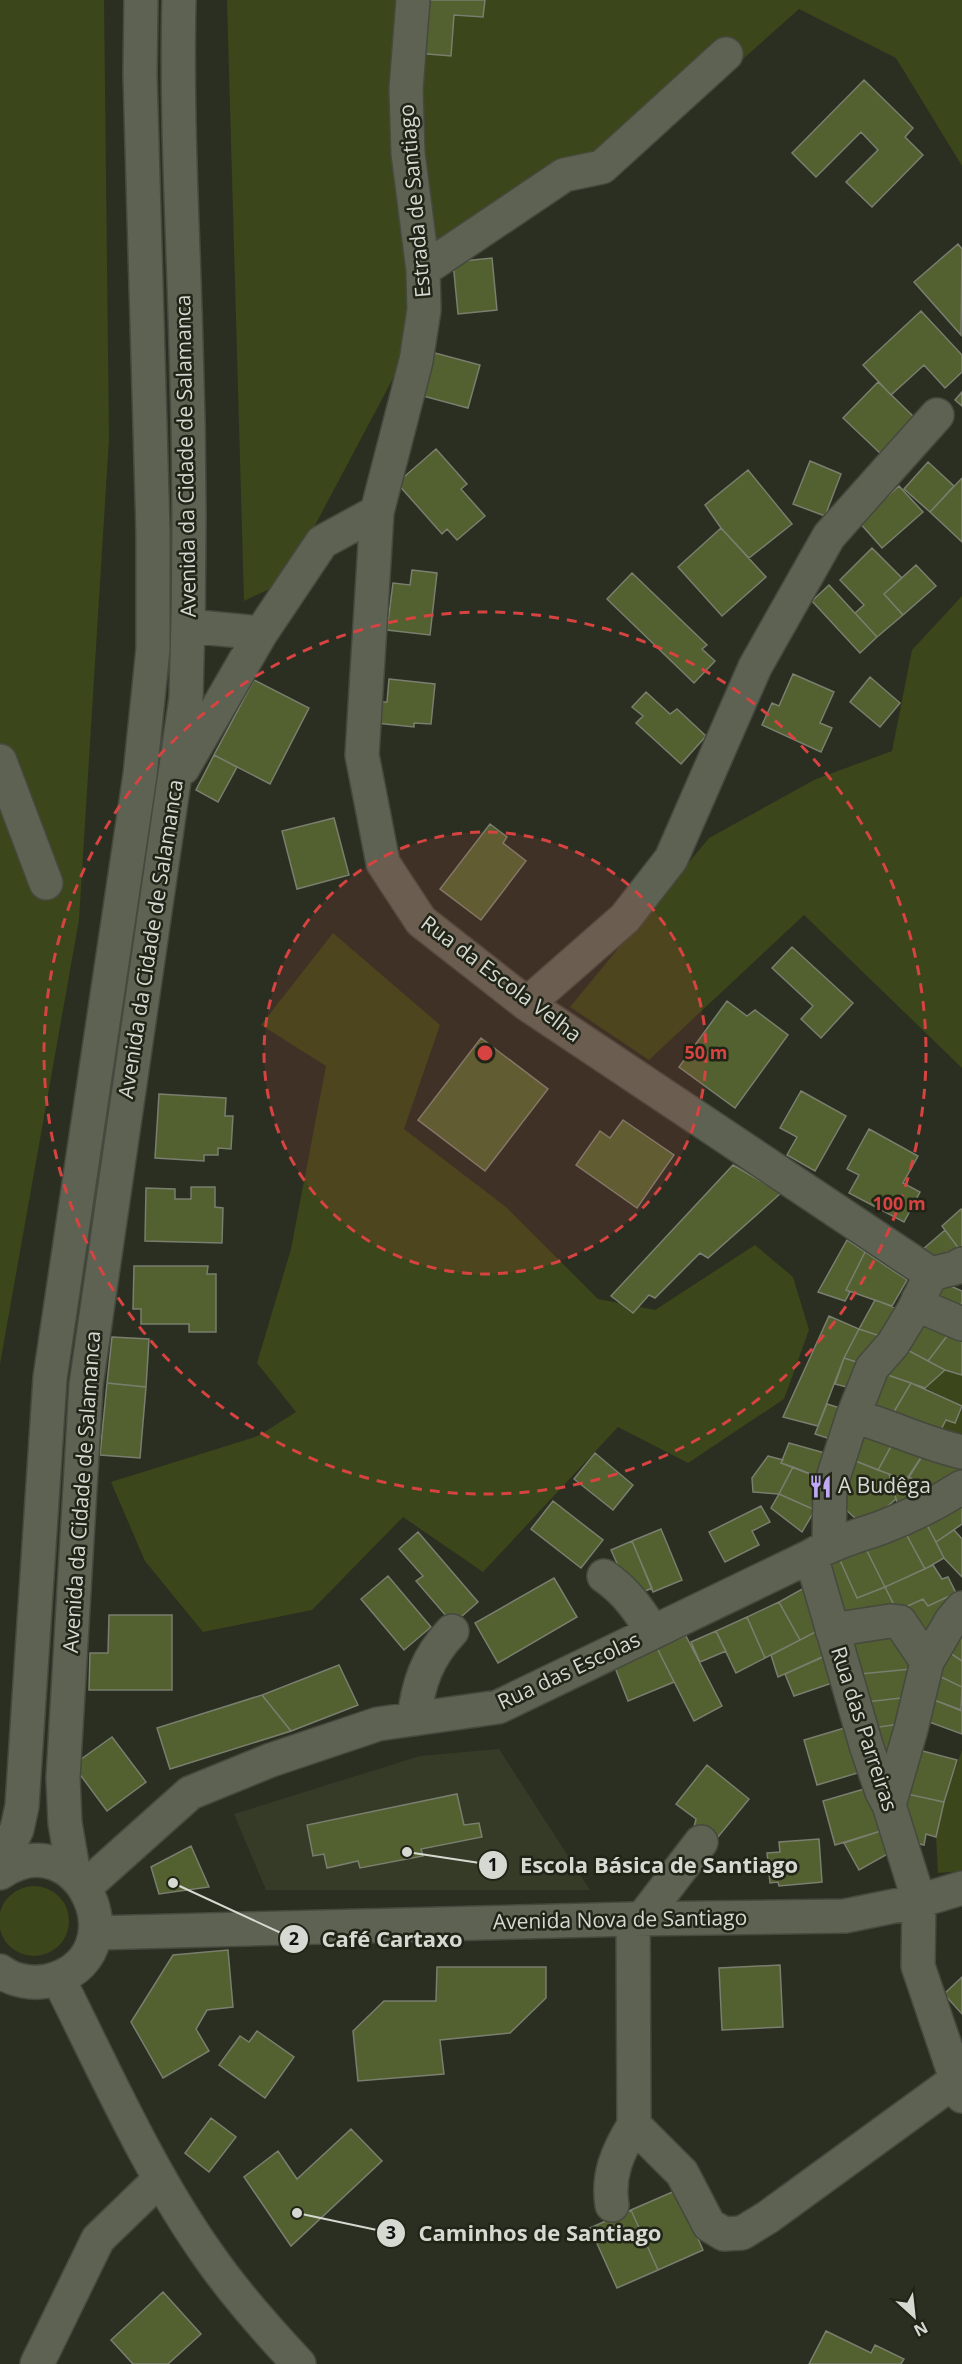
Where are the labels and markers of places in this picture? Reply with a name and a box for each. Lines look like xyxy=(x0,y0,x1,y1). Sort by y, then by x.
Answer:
centre of rings xyxy=(475,1043,495,1063)
place label: A Budêga xyxy=(838,1471,931,1499)
restaurant icon: A Budêga xyxy=(807,1473,833,1499)
callout: Escola Básica de Santiago xyxy=(478,1845,810,1885)
callout: Café Cartaxo xyxy=(279,1919,474,1959)
callout: Caminhos de Santiago xyxy=(376,2213,673,2253)

